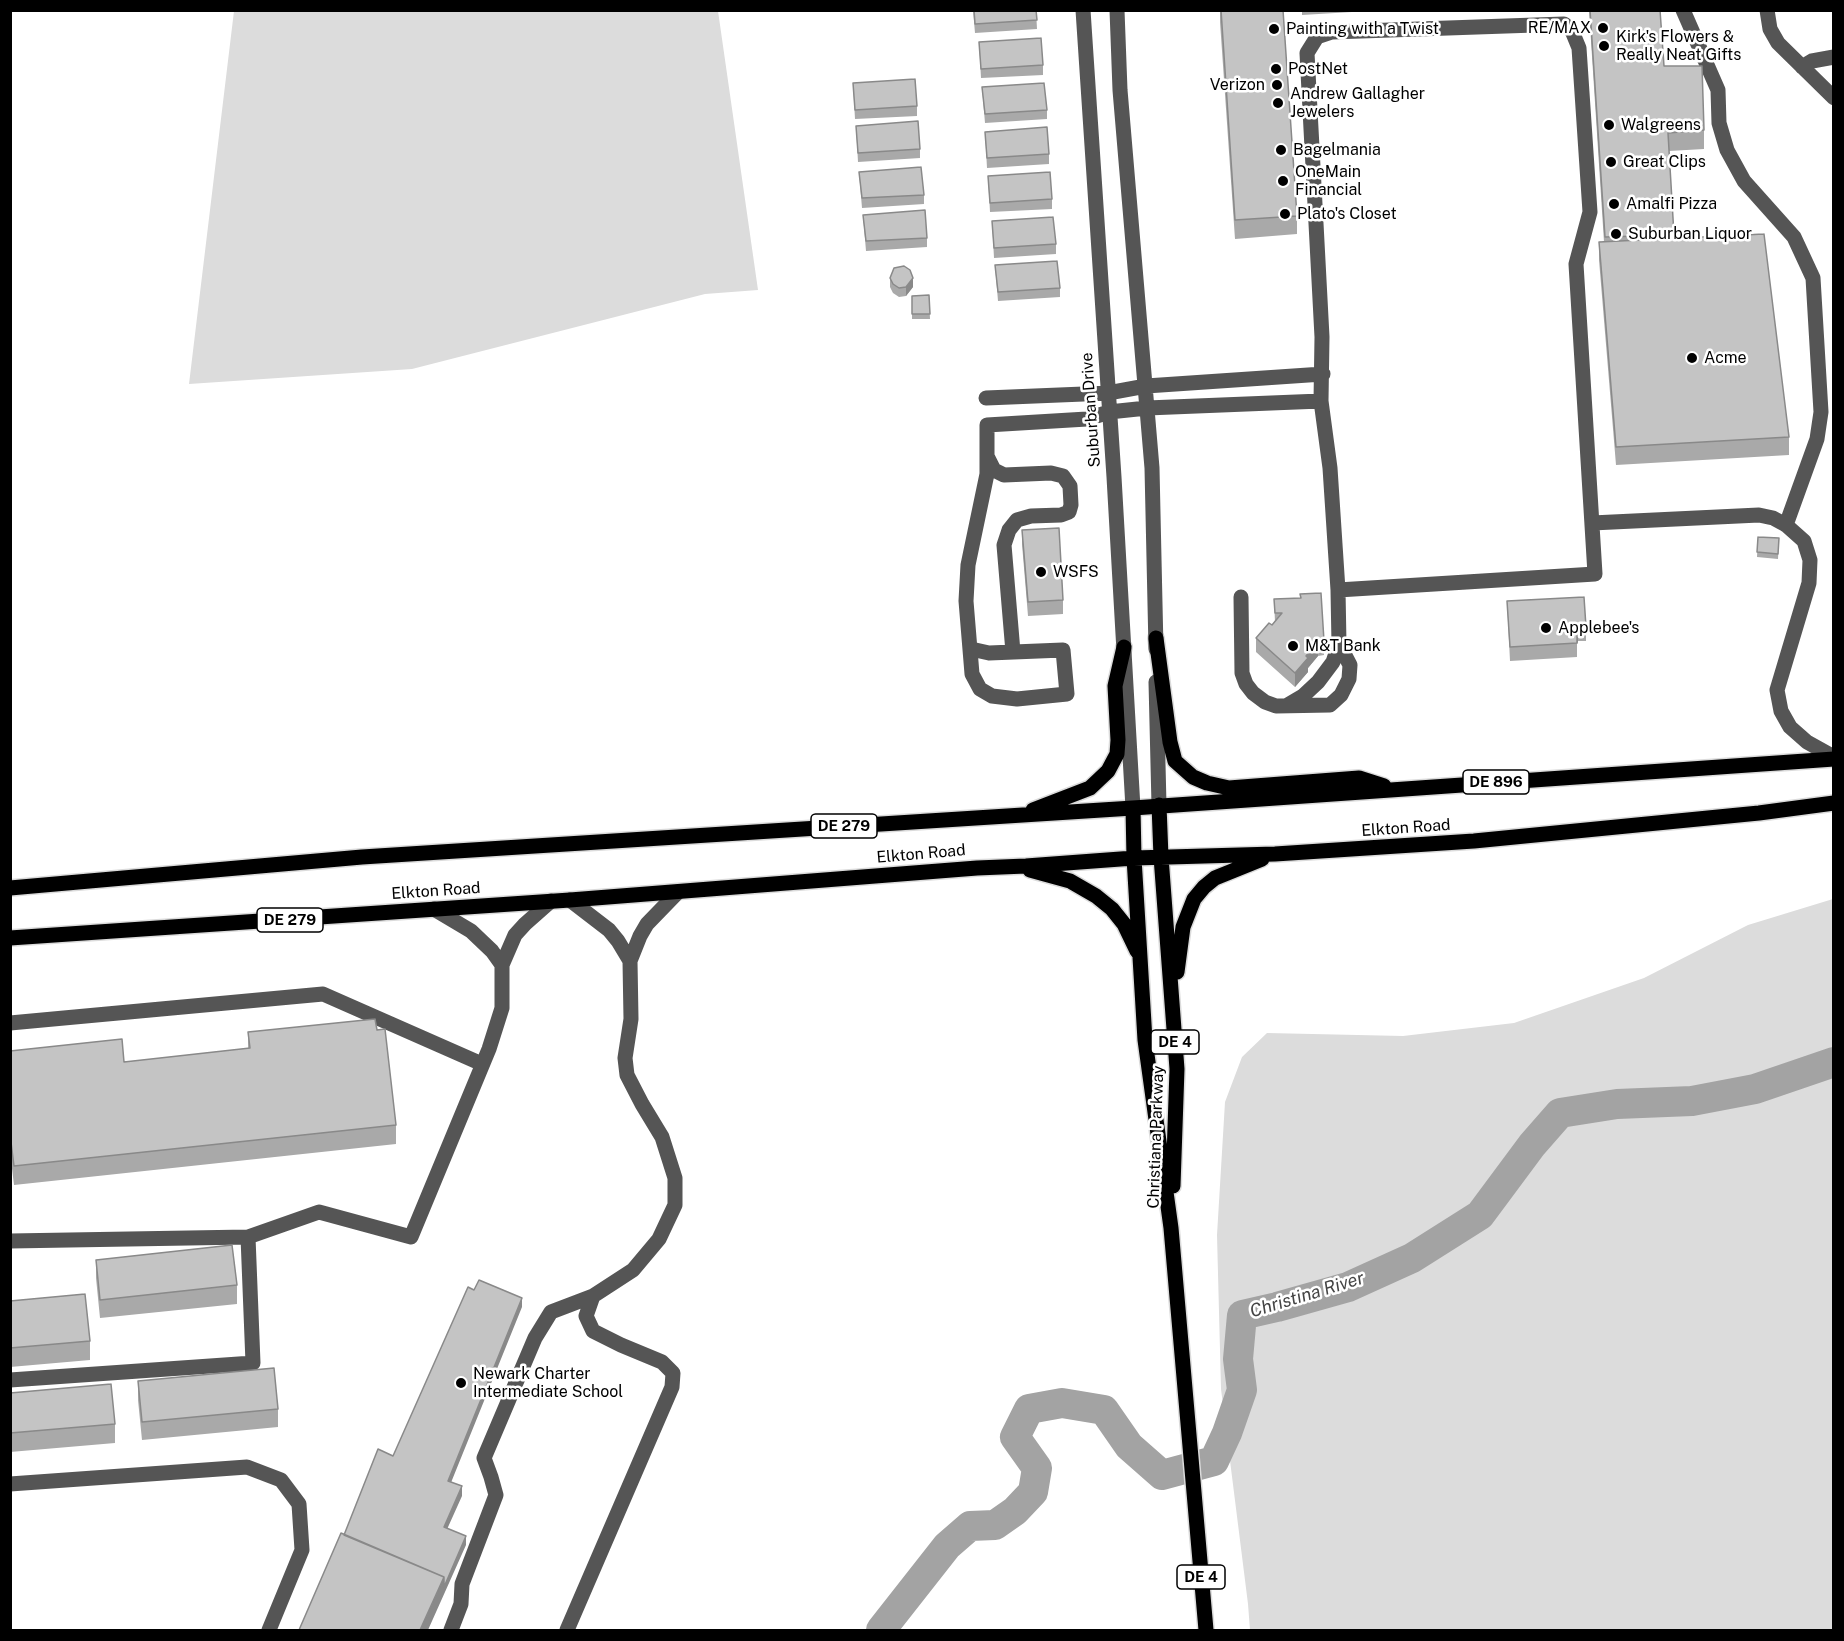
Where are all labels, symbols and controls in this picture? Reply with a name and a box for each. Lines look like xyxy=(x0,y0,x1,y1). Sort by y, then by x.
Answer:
place label: RE/MAX xyxy=(1528,18,1591,38)
place label: Painting with a Twist xyxy=(1286,19,1439,39)
marker: RE/MAX xyxy=(1596,21,1610,35)
marker: Painting with a Twist xyxy=(1267,22,1281,36)
place label: Kirk's Flowers & Really Neat Gifts xyxy=(1616,27,1741,65)
marker: Kirk's Flowers & Really Neat Gifts xyxy=(1597,39,1611,53)
place label: PostNet xyxy=(1288,59,1348,79)
marker: PostNet xyxy=(1269,62,1283,76)
place label: Verizon xyxy=(1210,75,1265,95)
marker: Verizon xyxy=(1270,78,1284,92)
place label: Andrew Gallagher Jewelers xyxy=(1290,84,1425,122)
marker: Andrew Gallagher Jewelers xyxy=(1271,96,1285,110)
place label: Walgreens xyxy=(1621,115,1701,135)
marker: Walgreens xyxy=(1602,118,1616,132)
place label: Bagelmania xyxy=(1293,140,1381,160)
marker: Bagelmania xyxy=(1274,143,1288,157)
place label: Great Clips xyxy=(1623,152,1706,172)
marker: Great Clips xyxy=(1604,155,1618,169)
place label: OneMain Financial xyxy=(1295,162,1362,200)
marker: OneMain Financial xyxy=(1276,174,1290,188)
place label: Amalfi Pizza xyxy=(1626,194,1717,214)
marker: Amalfi Pizza xyxy=(1607,197,1621,211)
place label: Plato's Closet xyxy=(1297,204,1397,224)
marker: Plato's Closet xyxy=(1278,207,1292,221)
place label: Suburban Liquor xyxy=(1628,224,1752,244)
marker: Suburban Liquor xyxy=(1609,227,1623,241)
place label: Acme xyxy=(1704,348,1747,368)
marker: Acme xyxy=(1685,351,1699,365)
street label: Suburban Drive xyxy=(1077,352,1105,468)
place label: WSFS xyxy=(1053,562,1099,582)
marker: WSFS xyxy=(1034,565,1048,579)
place label: Applebee's xyxy=(1558,618,1639,638)
marker: Applebee's xyxy=(1539,621,1553,635)
place label: M&T Bank xyxy=(1305,636,1381,656)
marker: M&T Bank xyxy=(1286,639,1300,653)
road number: DE 896 xyxy=(1463,770,1529,794)
road number: DE 279 xyxy=(811,814,877,838)
street label: Elkton Road xyxy=(1361,815,1451,841)
street label: Elkton Road xyxy=(876,841,966,867)
street label: Elkton Road xyxy=(391,878,481,904)
road number: DE 279 xyxy=(257,908,323,932)
road number: DE 4 xyxy=(1151,1030,1199,1054)
street label: Christiana Parkway xyxy=(1144,1065,1168,1209)
water label: Christina River xyxy=(1247,1267,1367,1323)
place label: Newark Charter Intermediate School xyxy=(473,1364,623,1402)
marker: Newark Charter Intermediate School xyxy=(454,1376,468,1390)
road number: DE 4 xyxy=(1177,1565,1225,1589)

